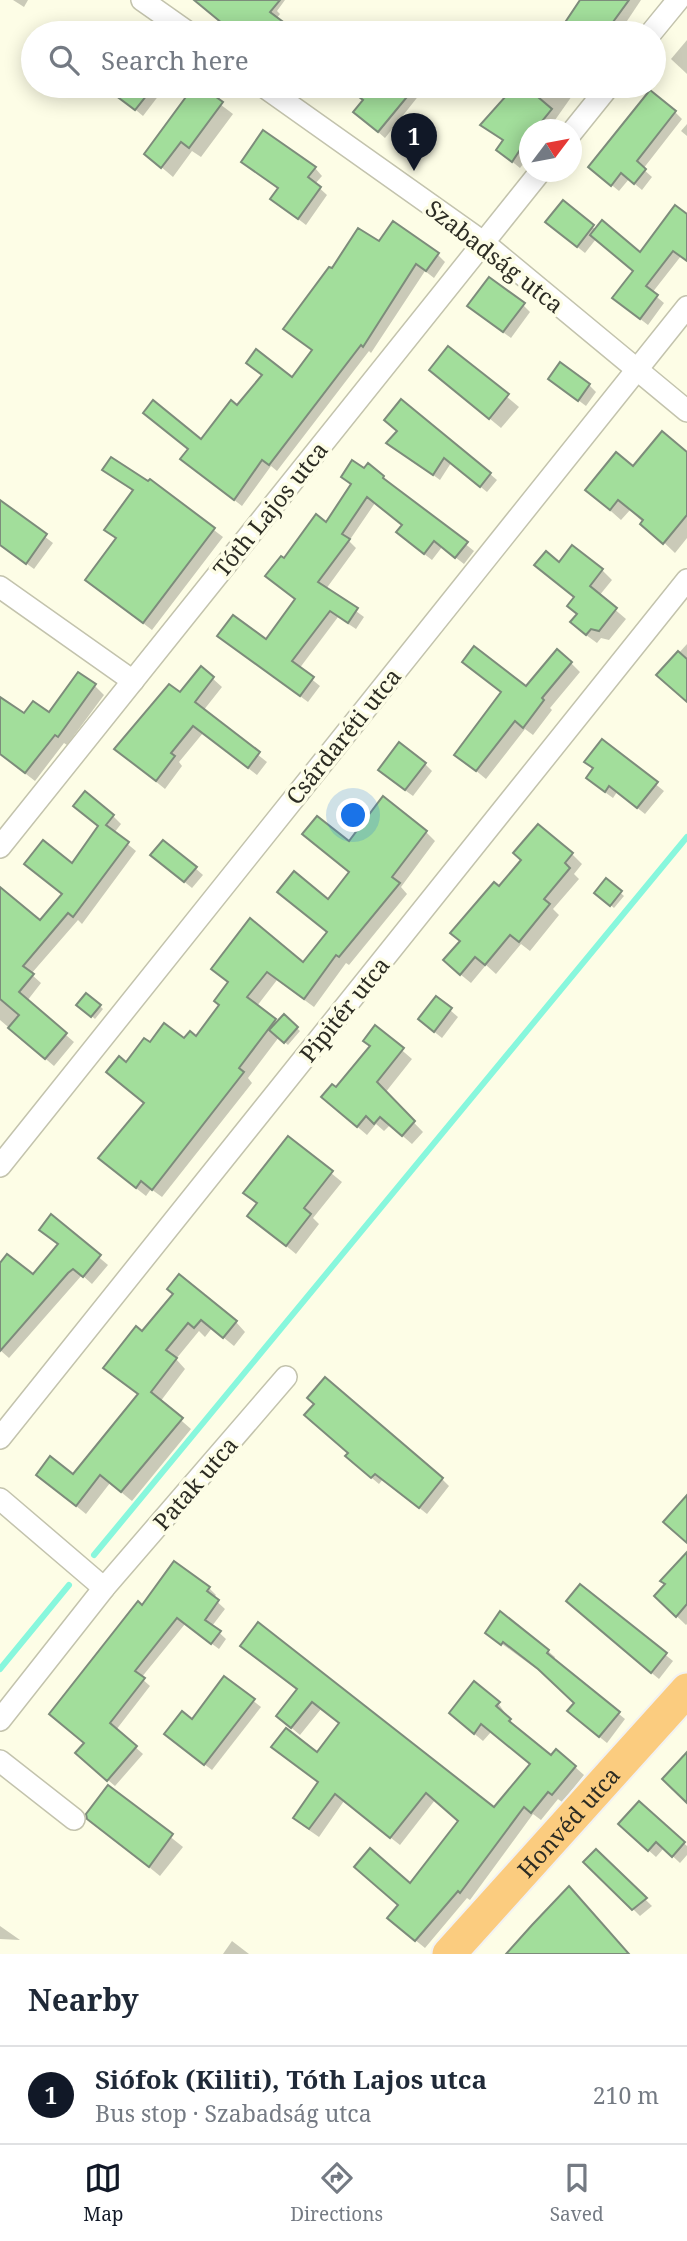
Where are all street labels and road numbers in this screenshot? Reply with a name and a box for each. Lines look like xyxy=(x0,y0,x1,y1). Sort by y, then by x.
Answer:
street label: Szabadság utca xyxy=(419,192,571,320)
street label: Tóth Lajos utca xyxy=(205,435,335,583)
street label: Csárdaréti utca xyxy=(278,661,408,811)
street label: Pipitér utca xyxy=(292,950,396,1068)
street label: Patak utca xyxy=(145,1429,245,1537)
street label: Honvéd utca xyxy=(510,1759,627,1884)

